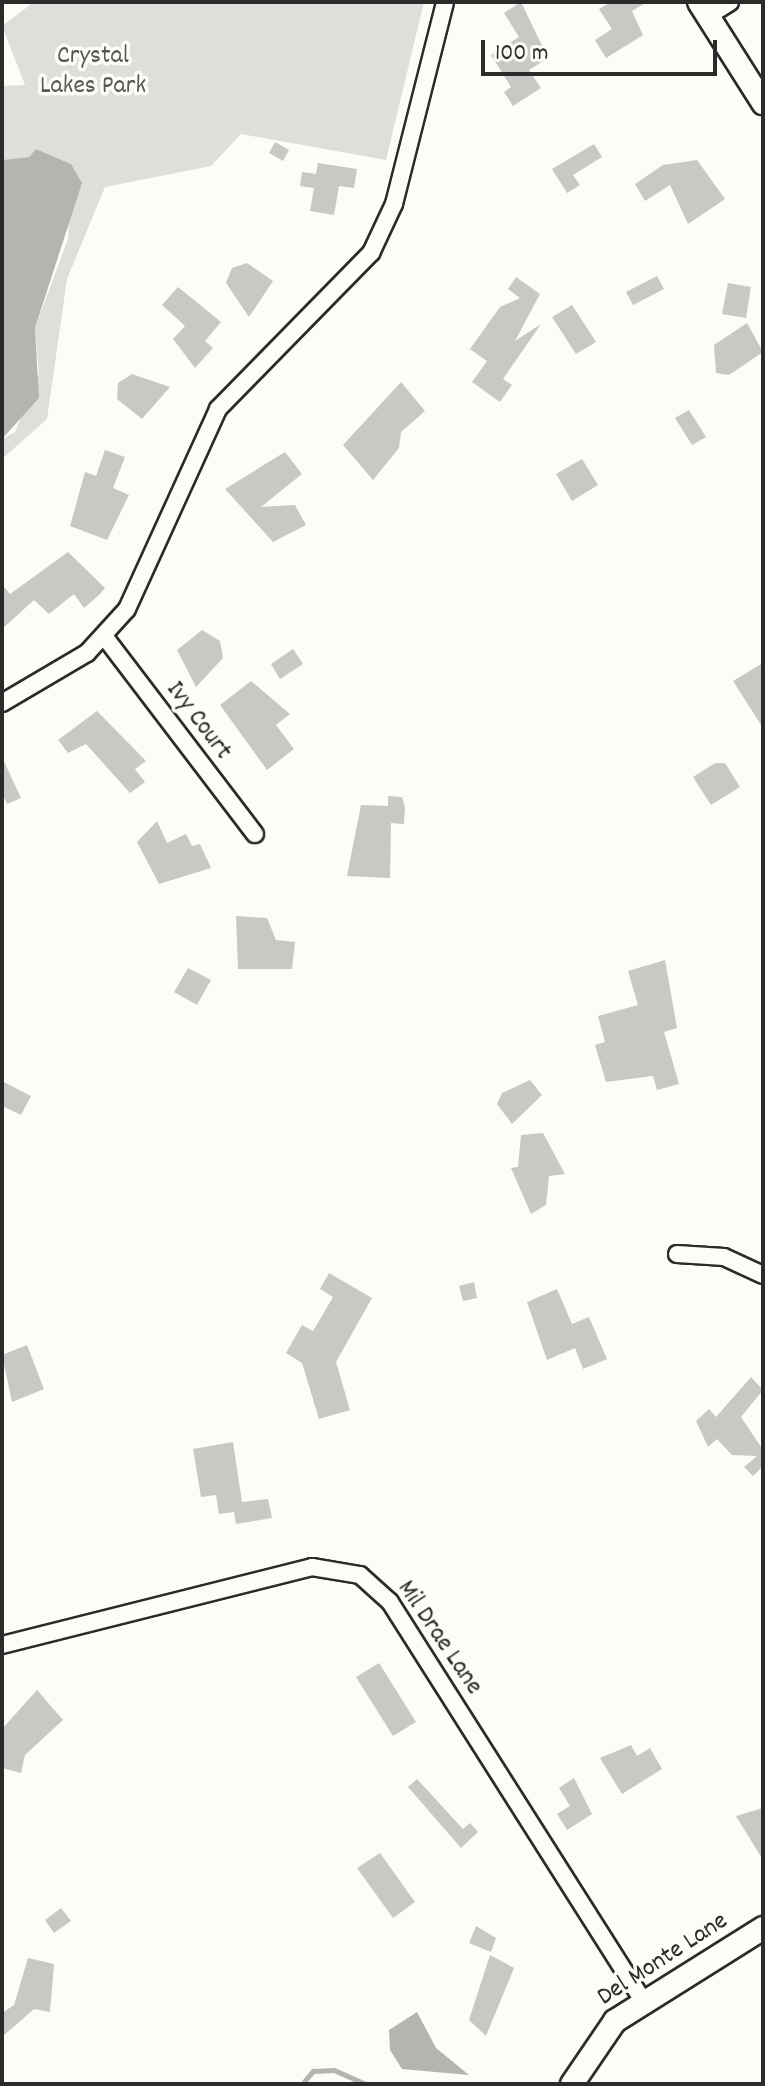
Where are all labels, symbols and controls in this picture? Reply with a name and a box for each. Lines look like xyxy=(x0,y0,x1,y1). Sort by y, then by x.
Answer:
scale bar xyxy=(485,24,721,74)
text: 100 m xyxy=(495,37,548,71)
park label: Crystal Lakes Park xyxy=(40,41,146,102)
street label: Ivy Court xyxy=(158,676,238,766)
street label: Mil Drae Lane xyxy=(389,1575,489,1701)
street label: Del Monte Lane xyxy=(592,1906,734,2014)

